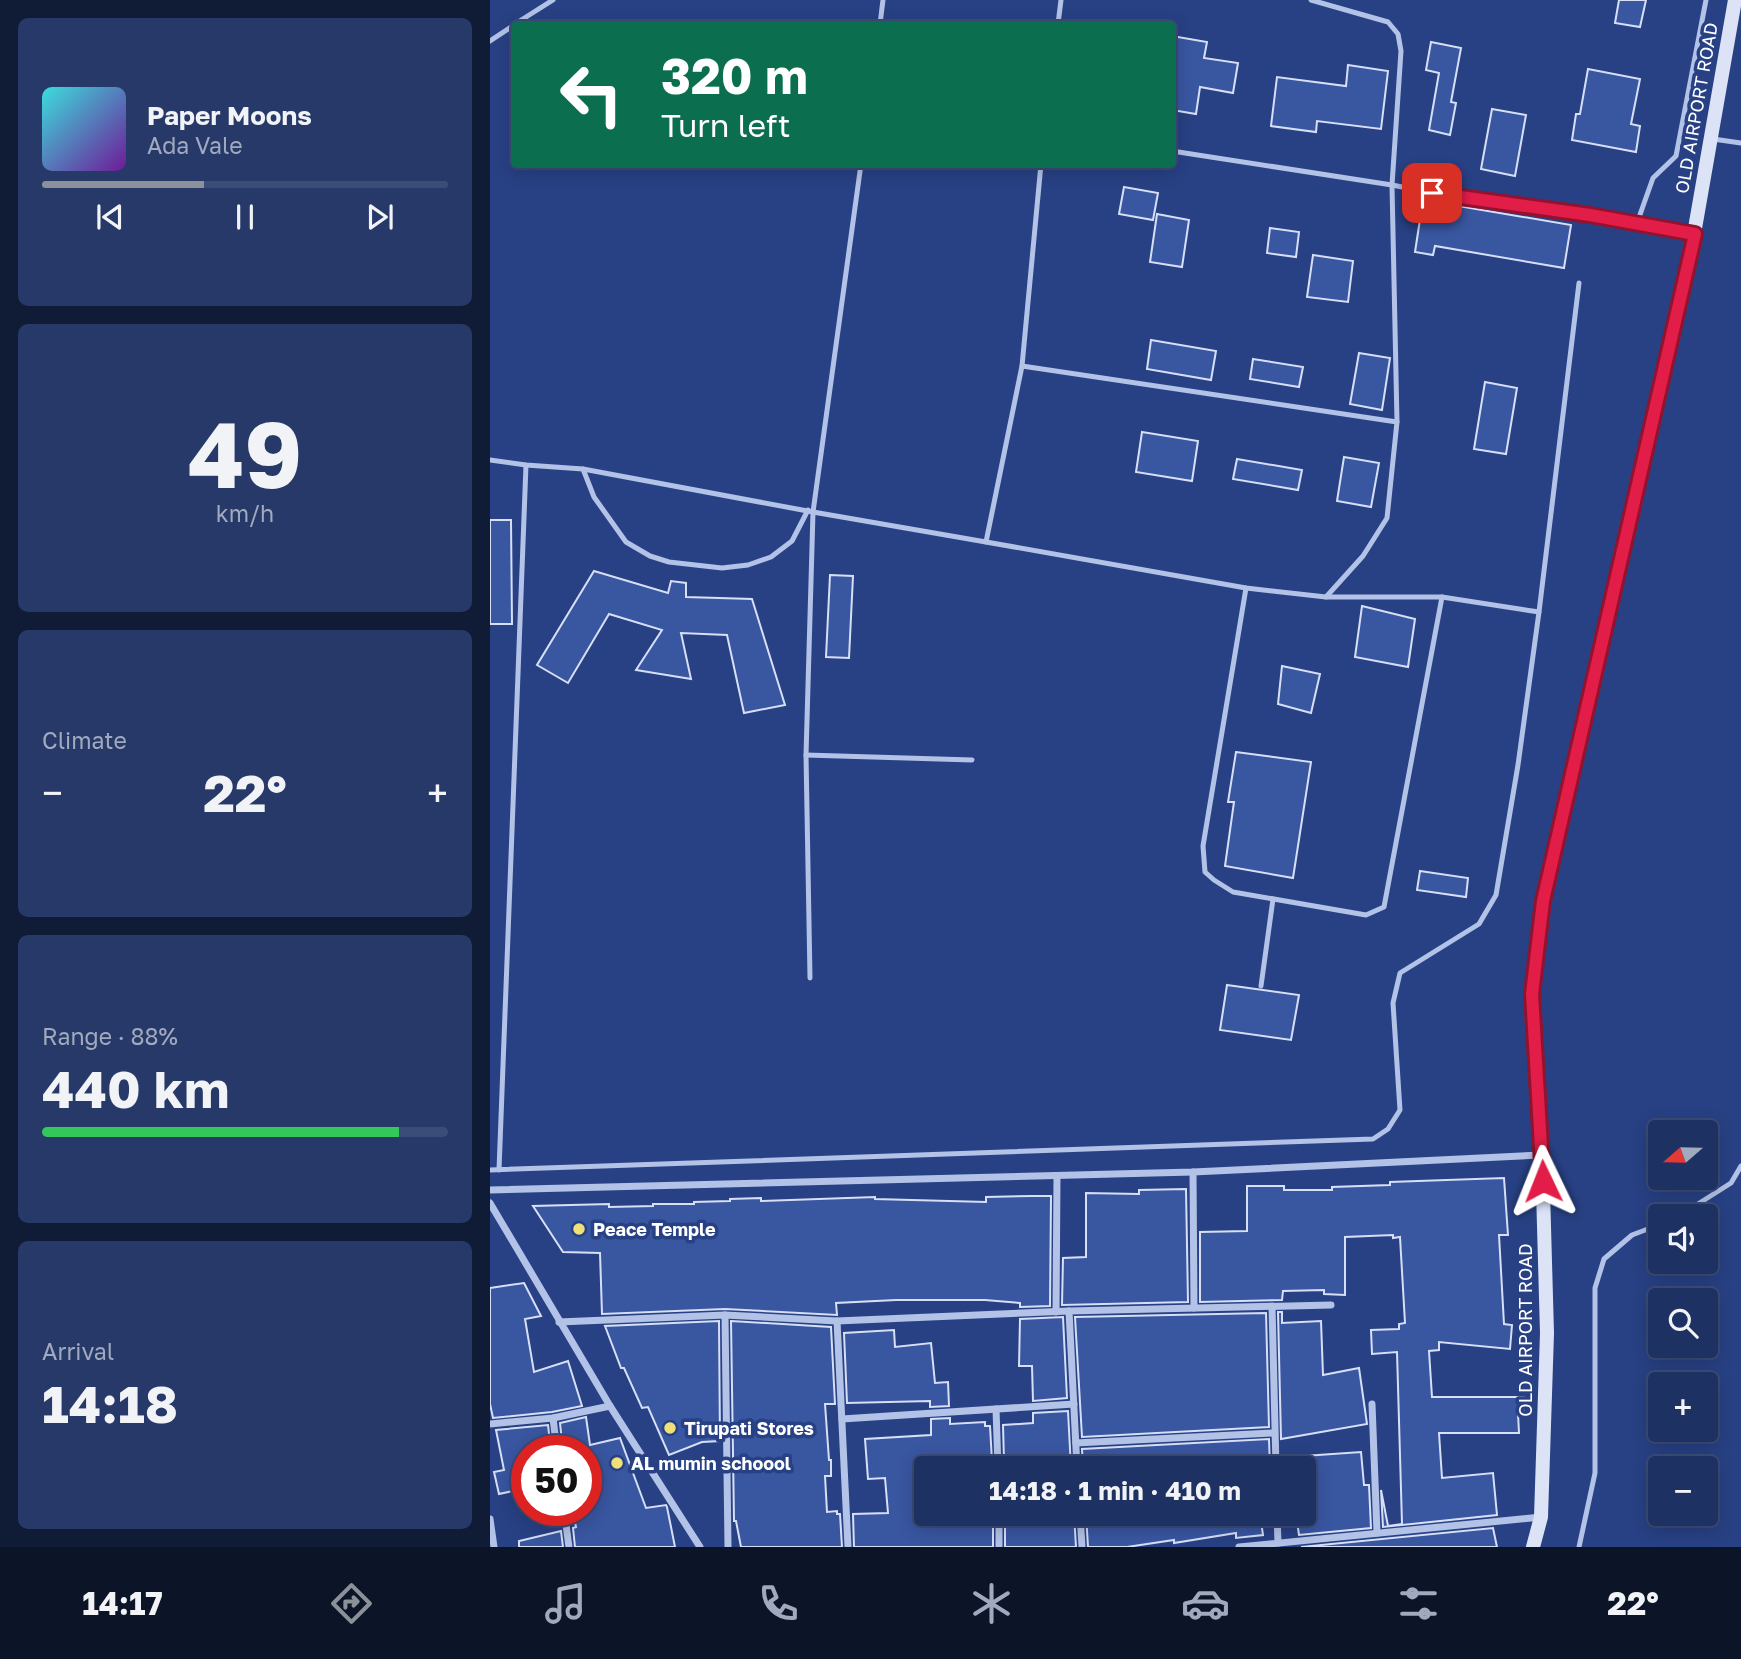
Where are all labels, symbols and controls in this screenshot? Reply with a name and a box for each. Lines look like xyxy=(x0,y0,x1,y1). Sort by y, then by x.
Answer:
street label: OLD AIRPORT ROAD xyxy=(1670,21,1722,195)
text: 320 m xyxy=(661,46,808,105)
icon: left xyxy=(546,49,637,140)
text: Paper Moons xyxy=(147,100,312,131)
text: Turn left xyxy=(661,106,790,144)
text: Ada Vale xyxy=(147,131,243,159)
pin xyxy=(1402,163,1462,223)
icon: arrive xyxy=(1413,174,1451,212)
icon: previous xyxy=(91,198,129,236)
icon: pause xyxy=(226,198,264,236)
icon: next xyxy=(361,198,399,236)
text: 49 xyxy=(188,399,302,508)
text: km/h xyxy=(216,499,274,527)
text: Climate xyxy=(42,726,127,754)
text: 22° xyxy=(203,761,287,823)
text: − xyxy=(42,770,63,815)
text: + xyxy=(427,770,448,815)
text: Range · 88% xyxy=(42,1022,178,1050)
text: 440 km xyxy=(42,1057,229,1119)
north arrow xyxy=(1648,1120,1718,1190)
map controls xyxy=(1648,1120,1718,1526)
position arrow xyxy=(1506,1144,1580,1218)
button: sound xyxy=(1648,1204,1718,1274)
place label: Peace Temple xyxy=(593,1218,716,1240)
marker: Peace Temple xyxy=(571,1221,587,1237)
street label: OLD AIRPORT ROAD xyxy=(1514,1243,1536,1417)
button: search xyxy=(1648,1288,1718,1358)
text: Arrival xyxy=(42,1337,114,1365)
text: 14:18 xyxy=(42,1372,178,1434)
button: + xyxy=(1648,1372,1718,1442)
place label: Tirupati Stores xyxy=(684,1417,814,1439)
marker: Tirupati Stores xyxy=(662,1420,678,1436)
speed limit sign: 50 xyxy=(511,1435,602,1526)
place label: AL mumin schoool xyxy=(631,1452,791,1474)
marker: AL mumin schoool xyxy=(609,1455,625,1471)
button: − xyxy=(1648,1456,1718,1526)
text: 14:18 · 1 min · 410 m xyxy=(989,1475,1241,1506)
icon: directions xyxy=(327,1579,376,1628)
icon: music xyxy=(541,1579,590,1628)
icon: phone xyxy=(754,1579,803,1628)
icon: climate xyxy=(967,1579,1016,1628)
icon: car xyxy=(1181,1579,1230,1628)
icon: filters xyxy=(1394,1579,1443,1628)
text: 14:17 xyxy=(82,1584,163,1622)
text: 22° xyxy=(1607,1584,1659,1622)

